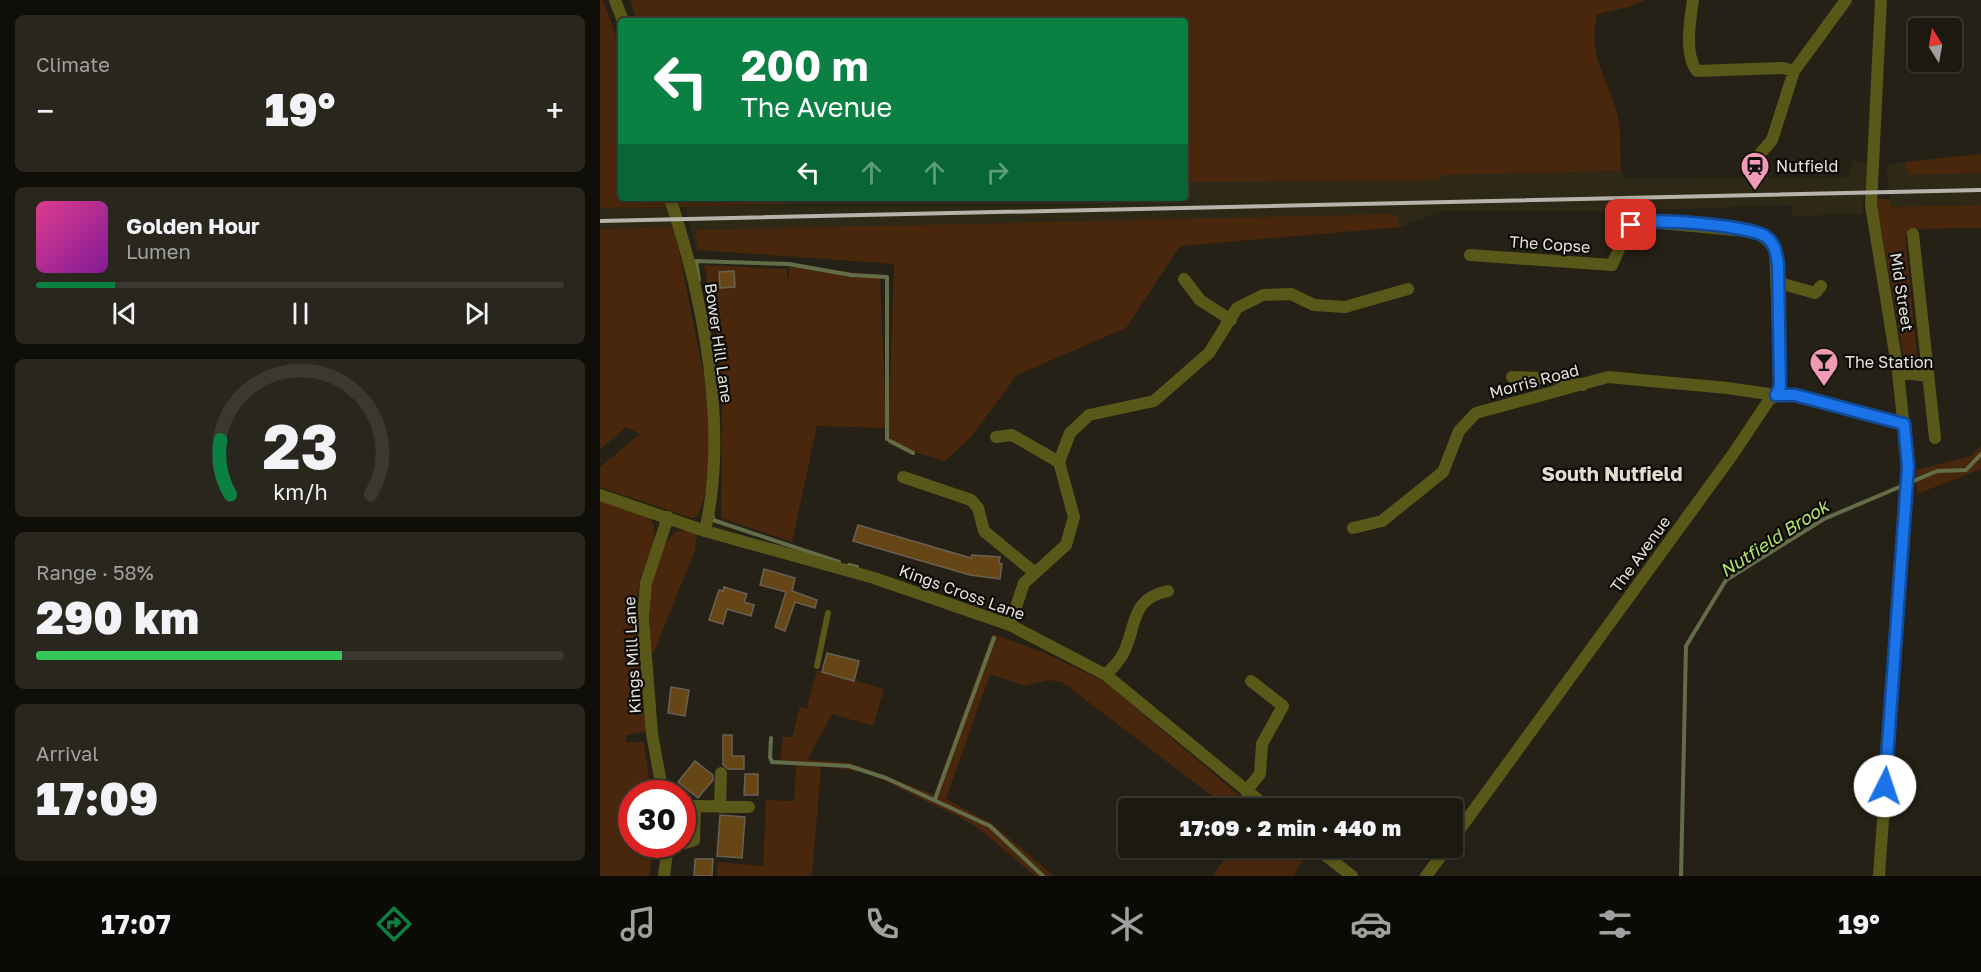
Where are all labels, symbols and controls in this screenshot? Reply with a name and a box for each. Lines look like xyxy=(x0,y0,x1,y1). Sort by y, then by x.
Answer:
north arrow xyxy=(1908,18,1962,72)
map controls xyxy=(1908,18,1962,72)
text: 200 m xyxy=(741,40,868,90)
icon: left xyxy=(642,42,720,120)
text: Climate xyxy=(36,52,110,76)
text: 19° xyxy=(265,82,335,136)
text: − xyxy=(36,91,54,130)
text: + xyxy=(546,91,564,130)
text: The Avenue xyxy=(741,91,892,123)
station icon: Nutfield xyxy=(1739,150,1771,192)
icon: left xyxy=(792,156,825,189)
icon: ahead xyxy=(855,156,888,189)
icon: ahead xyxy=(918,156,951,189)
icon: right xyxy=(981,156,1014,189)
place label: Nutfield xyxy=(1776,156,1838,176)
pin xyxy=(1605,199,1656,250)
icon: arrive xyxy=(1614,208,1647,241)
text: Golden Hour xyxy=(126,212,260,239)
street label: The Copse xyxy=(1509,231,1591,257)
text: Lumen xyxy=(126,239,191,263)
street label: Mid Street xyxy=(1886,251,1918,333)
street label: Bower Hill Lane xyxy=(701,282,737,404)
icon: previous xyxy=(108,297,141,330)
icon: pause xyxy=(284,297,317,330)
icon: next xyxy=(460,297,493,330)
bar icon: The Station xyxy=(1808,346,1840,388)
place label: The Station xyxy=(1845,352,1933,372)
street label: Morris Road xyxy=(1487,359,1581,403)
text: 23 xyxy=(262,408,338,483)
district label: South Nutfield xyxy=(1542,461,1682,485)
text: km/h xyxy=(273,479,327,505)
water label: Nutfield Brook xyxy=(1715,494,1834,581)
street label: The Avenue xyxy=(1606,512,1674,596)
text: Range · 58% xyxy=(36,560,154,584)
street label: Kings Cross Lane xyxy=(896,560,1028,624)
text: 290 km xyxy=(36,590,199,644)
street label: Kings Mill Lane xyxy=(619,596,645,714)
text: Arrival xyxy=(36,741,99,765)
position arrow xyxy=(1853,754,1917,818)
text: 17:09 xyxy=(36,771,158,825)
speed limit sign: 30 xyxy=(618,780,696,858)
text: 17:09 · 2 min · 440 m xyxy=(1180,814,1401,841)
icon: directions xyxy=(373,903,415,945)
icon: music xyxy=(617,903,659,945)
icon: phone xyxy=(861,903,903,945)
icon: climate xyxy=(1106,903,1148,945)
icon: car xyxy=(1350,903,1392,945)
icon: filters xyxy=(1594,903,1636,945)
text: 17:07 xyxy=(101,908,171,940)
text: 19° xyxy=(1838,908,1880,940)

